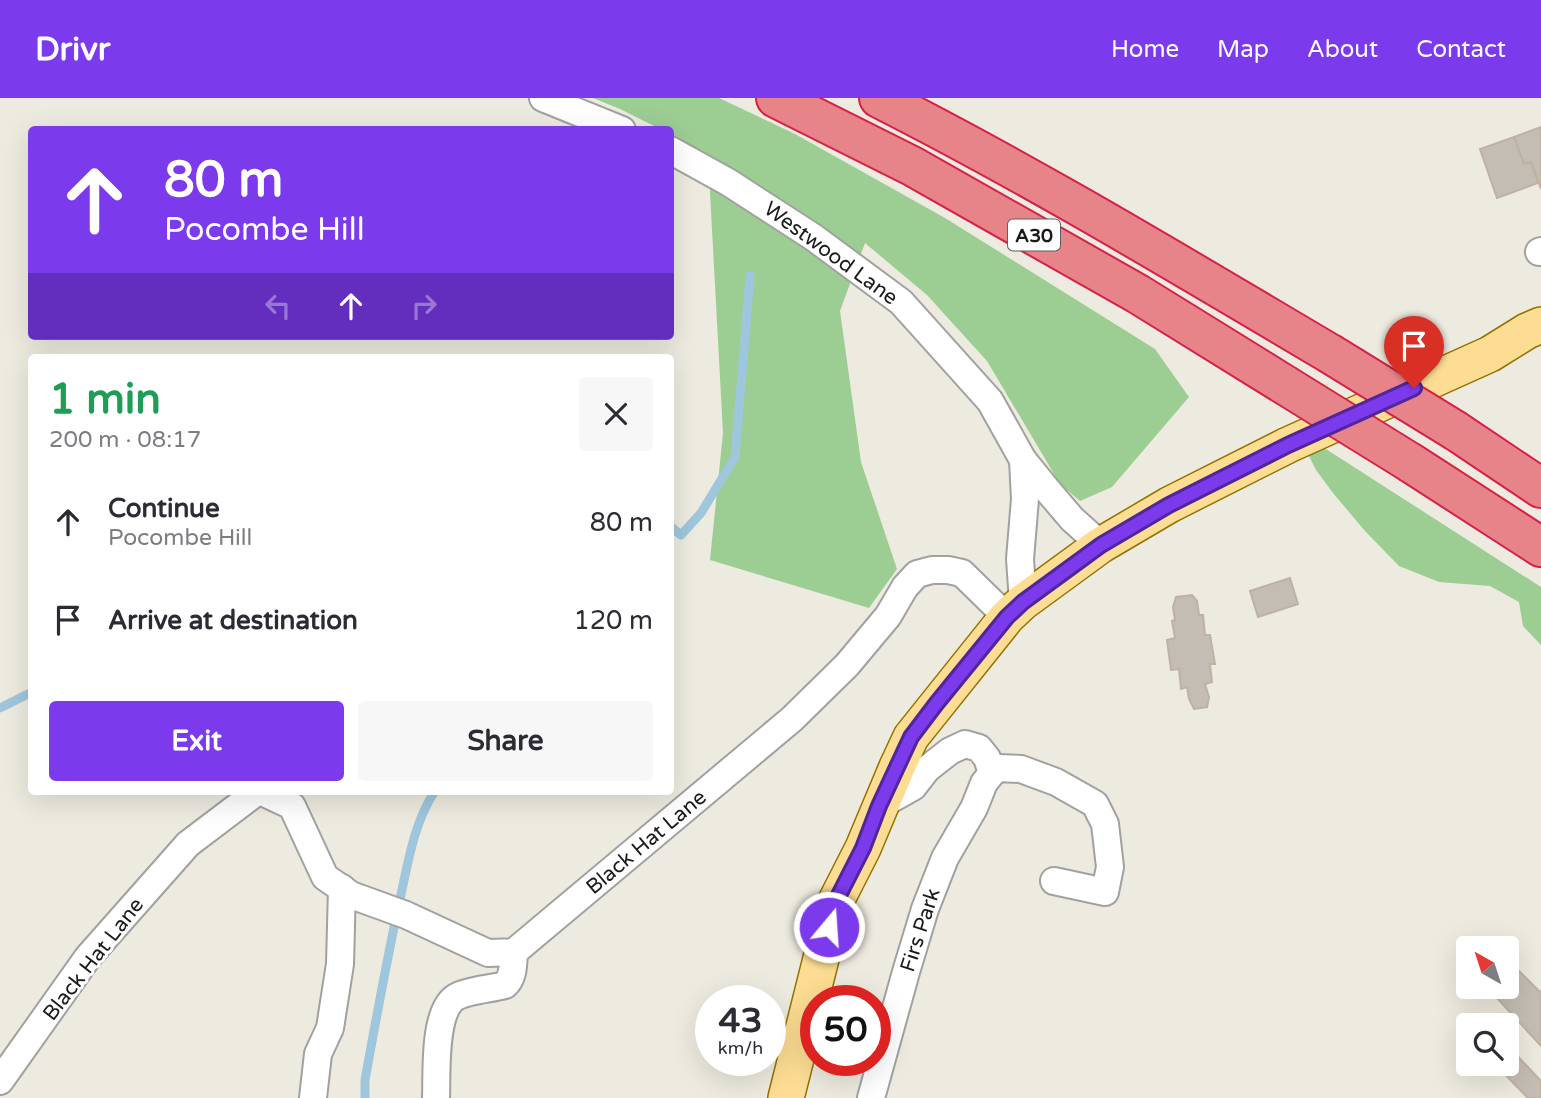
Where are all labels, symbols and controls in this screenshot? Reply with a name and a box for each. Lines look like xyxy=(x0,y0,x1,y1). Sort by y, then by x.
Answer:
text: Drivr xyxy=(35,30,110,69)
text: Home xyxy=(1111,35,1179,64)
text: Map xyxy=(1217,35,1269,64)
text: About xyxy=(1307,35,1378,64)
text: Contact xyxy=(1416,35,1506,64)
text: 80 m xyxy=(164,151,283,210)
icon: ahead xyxy=(49,154,140,245)
street label: Westwood Lane xyxy=(759,196,903,310)
text: Pocombe Hill xyxy=(164,211,365,249)
road number: A30 xyxy=(1008,220,1060,251)
icon: left xyxy=(259,287,297,325)
icon: ahead xyxy=(332,287,370,325)
icon: right xyxy=(405,287,443,325)
pin xyxy=(1384,316,1444,388)
icon: arrive xyxy=(1395,327,1433,365)
text: 1 min xyxy=(49,374,161,425)
button: close xyxy=(579,377,653,451)
text: 200 m · 08:17 xyxy=(49,426,201,454)
text: Continue xyxy=(108,493,220,524)
icon: ahead xyxy=(49,503,87,541)
text: 80 m xyxy=(590,507,653,538)
text: Pocombe Hill xyxy=(108,524,252,552)
icon: arrive xyxy=(49,601,87,639)
text: Arrive at destination xyxy=(108,605,358,636)
text: 120 m xyxy=(573,605,653,636)
button: Exit xyxy=(49,701,344,781)
button: Share xyxy=(358,701,653,781)
street label: Black Hat Lane xyxy=(581,785,712,900)
street label: Firs Park xyxy=(895,885,946,975)
position arrow xyxy=(792,890,866,964)
street label: Black Hat Lane xyxy=(38,893,149,1026)
north arrow xyxy=(1456,936,1519,999)
map controls xyxy=(1456,936,1519,1076)
speed limit sign: 50 xyxy=(800,985,891,1076)
text: 43 xyxy=(719,1000,762,1042)
button: search xyxy=(1456,1013,1519,1076)
text: km/h xyxy=(718,1037,763,1059)

